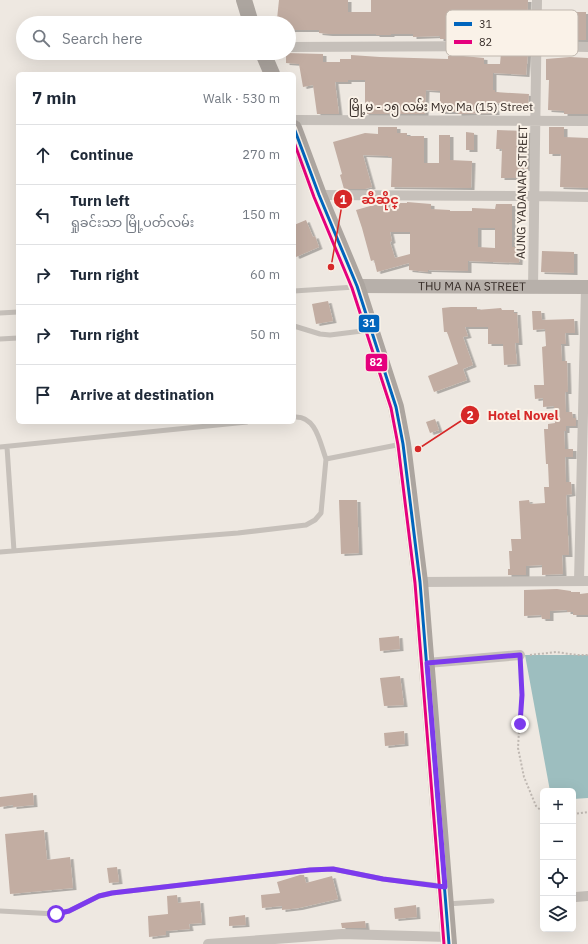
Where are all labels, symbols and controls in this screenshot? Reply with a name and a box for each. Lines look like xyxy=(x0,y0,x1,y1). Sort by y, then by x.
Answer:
legend xyxy=(446,10,578,56)
search box xyxy=(16,16,296,60)
text: 31 xyxy=(479,17,493,31)
icon: search xyxy=(30,27,52,49)
text: Search here xyxy=(62,29,142,48)
text: 82 xyxy=(479,35,492,49)
text: 7 min xyxy=(32,87,76,109)
text: Walk · 530 m xyxy=(203,90,280,107)
street label: မြို့မ - ၁၅ လမ်း Myo Ma (15) Street xyxy=(349,98,533,117)
street label: AUNG YADANAR STREET xyxy=(513,125,530,259)
icon: ahead xyxy=(32,144,54,166)
text: Continue xyxy=(70,145,134,164)
text: 270 m xyxy=(242,146,280,163)
callout: ဆီဆိုင္ xyxy=(333,187,406,212)
text: Turn left xyxy=(70,191,130,210)
text: ဆီဆိုင္ xyxy=(361,191,399,211)
text: 1 xyxy=(339,192,347,207)
icon: left xyxy=(32,204,54,226)
text: 150 m xyxy=(242,206,280,223)
text: ရှုခင်းသာ မြို့ပတ်လမ်း xyxy=(70,214,194,231)
icon: right xyxy=(32,264,54,286)
text: Turn right xyxy=(70,265,139,284)
text: 60 m xyxy=(250,266,280,283)
street label: THU MA NA STREET xyxy=(418,278,526,294)
line badge: 31 xyxy=(358,314,380,333)
text: 31 xyxy=(362,316,376,330)
icon: right xyxy=(32,324,54,346)
text: Turn right xyxy=(70,325,139,344)
text: 50 m xyxy=(250,326,280,343)
line badge: 82 xyxy=(365,353,388,372)
text: 82 xyxy=(369,355,383,369)
icon: arrive xyxy=(32,384,54,406)
text: Arrive at destination xyxy=(70,385,214,404)
callout: Hotel Novel xyxy=(460,403,567,428)
text: Hotel Novel xyxy=(488,407,558,424)
text: 2 xyxy=(466,408,474,423)
route end xyxy=(511,715,529,733)
map controls xyxy=(540,788,576,932)
button: + xyxy=(540,788,576,824)
button: − xyxy=(540,824,576,860)
button: locate xyxy=(540,860,576,896)
button: layers xyxy=(540,896,576,932)
route start xyxy=(47,905,65,923)

